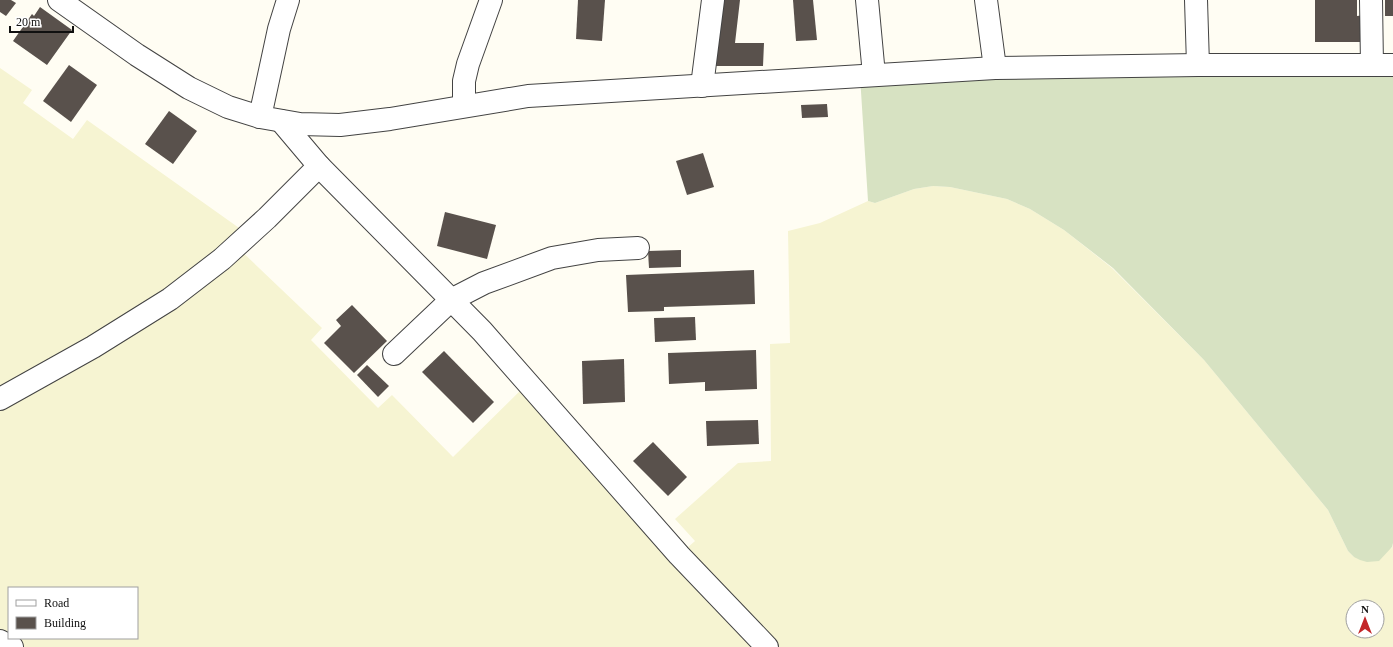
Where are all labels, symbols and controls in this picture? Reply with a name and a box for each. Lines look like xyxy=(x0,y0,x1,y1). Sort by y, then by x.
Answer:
scale bar xyxy=(10,8,73,34)
text: 20 m xyxy=(16,15,41,29)
legend xyxy=(8,587,138,639)
text: Road xyxy=(44,596,69,610)
north arrow xyxy=(1345,599,1385,639)
text: N xyxy=(1361,603,1369,615)
text: Building xyxy=(44,616,86,630)

